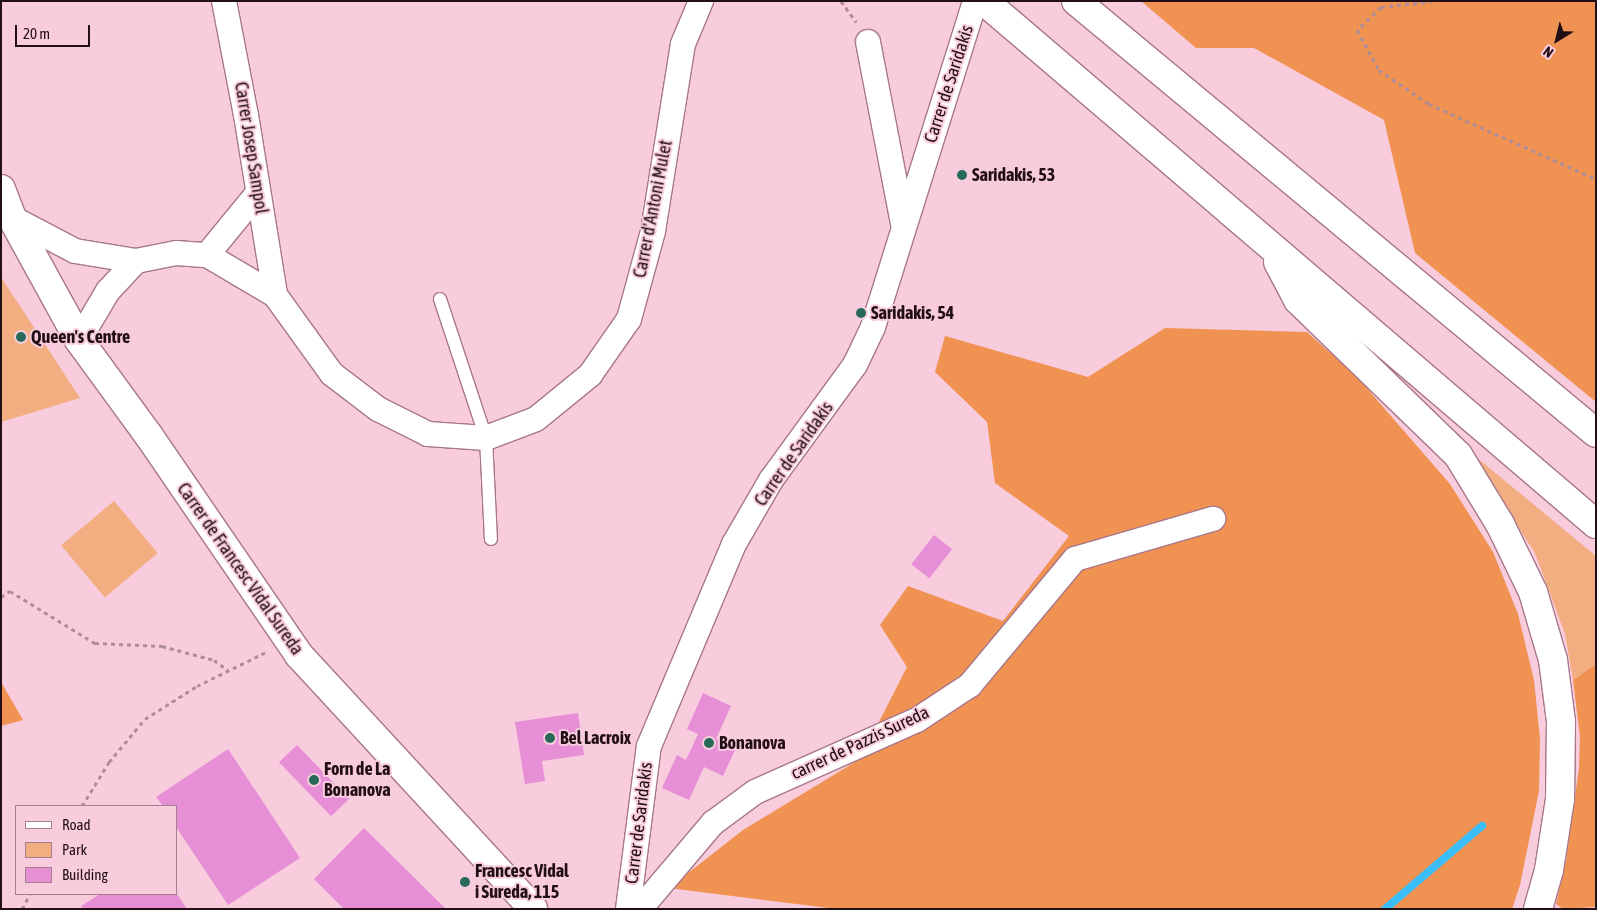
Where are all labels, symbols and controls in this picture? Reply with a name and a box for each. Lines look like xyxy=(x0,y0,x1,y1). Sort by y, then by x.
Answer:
scale bar xyxy=(18,15,92,47)
north arrow xyxy=(1532,15,1582,65)
street label: Carrer de Saridakis xyxy=(920,22,978,146)
text: 20 m xyxy=(23,25,50,42)
text: N xyxy=(1540,43,1556,61)
street label: Carrer Josep Sampol xyxy=(230,80,272,216)
street label: Carrer d'Antoni Mulet xyxy=(629,138,677,280)
place label: Saridakis, 53 xyxy=(972,164,1055,186)
marker: Saridakis, 53 xyxy=(956,169,968,181)
place label: Saridakis, 54 xyxy=(871,302,954,324)
marker: Saridakis, 54 xyxy=(855,307,867,319)
place label: Queen's Centre xyxy=(31,326,130,348)
marker: Queen's Centre xyxy=(15,331,27,343)
street label: Carrer de Saridakis xyxy=(750,398,838,510)
street label: Carrer de Francesc Vidal Sureda xyxy=(172,479,308,659)
street label: carrer de Pazzis Sureda xyxy=(787,702,933,784)
place label: Bel Lacroix xyxy=(560,727,631,749)
marker: Bel Lacroix xyxy=(544,732,556,744)
place label: Bonanova xyxy=(719,732,786,754)
marker: Bonanova xyxy=(703,737,715,749)
place label: Forn de La Bonanova xyxy=(324,759,391,802)
street label: Carrer de Saridakis xyxy=(621,761,657,885)
marker: Forn de La Bonanova xyxy=(308,774,320,786)
legend xyxy=(15,805,178,895)
text: Road xyxy=(62,816,91,833)
text: Park xyxy=(62,841,87,858)
place label: Francesc Vidal i Sureda, 115 xyxy=(475,861,569,904)
text: Building xyxy=(62,866,108,883)
marker: Francesc Vidal i Sureda, 115 xyxy=(459,876,471,888)

